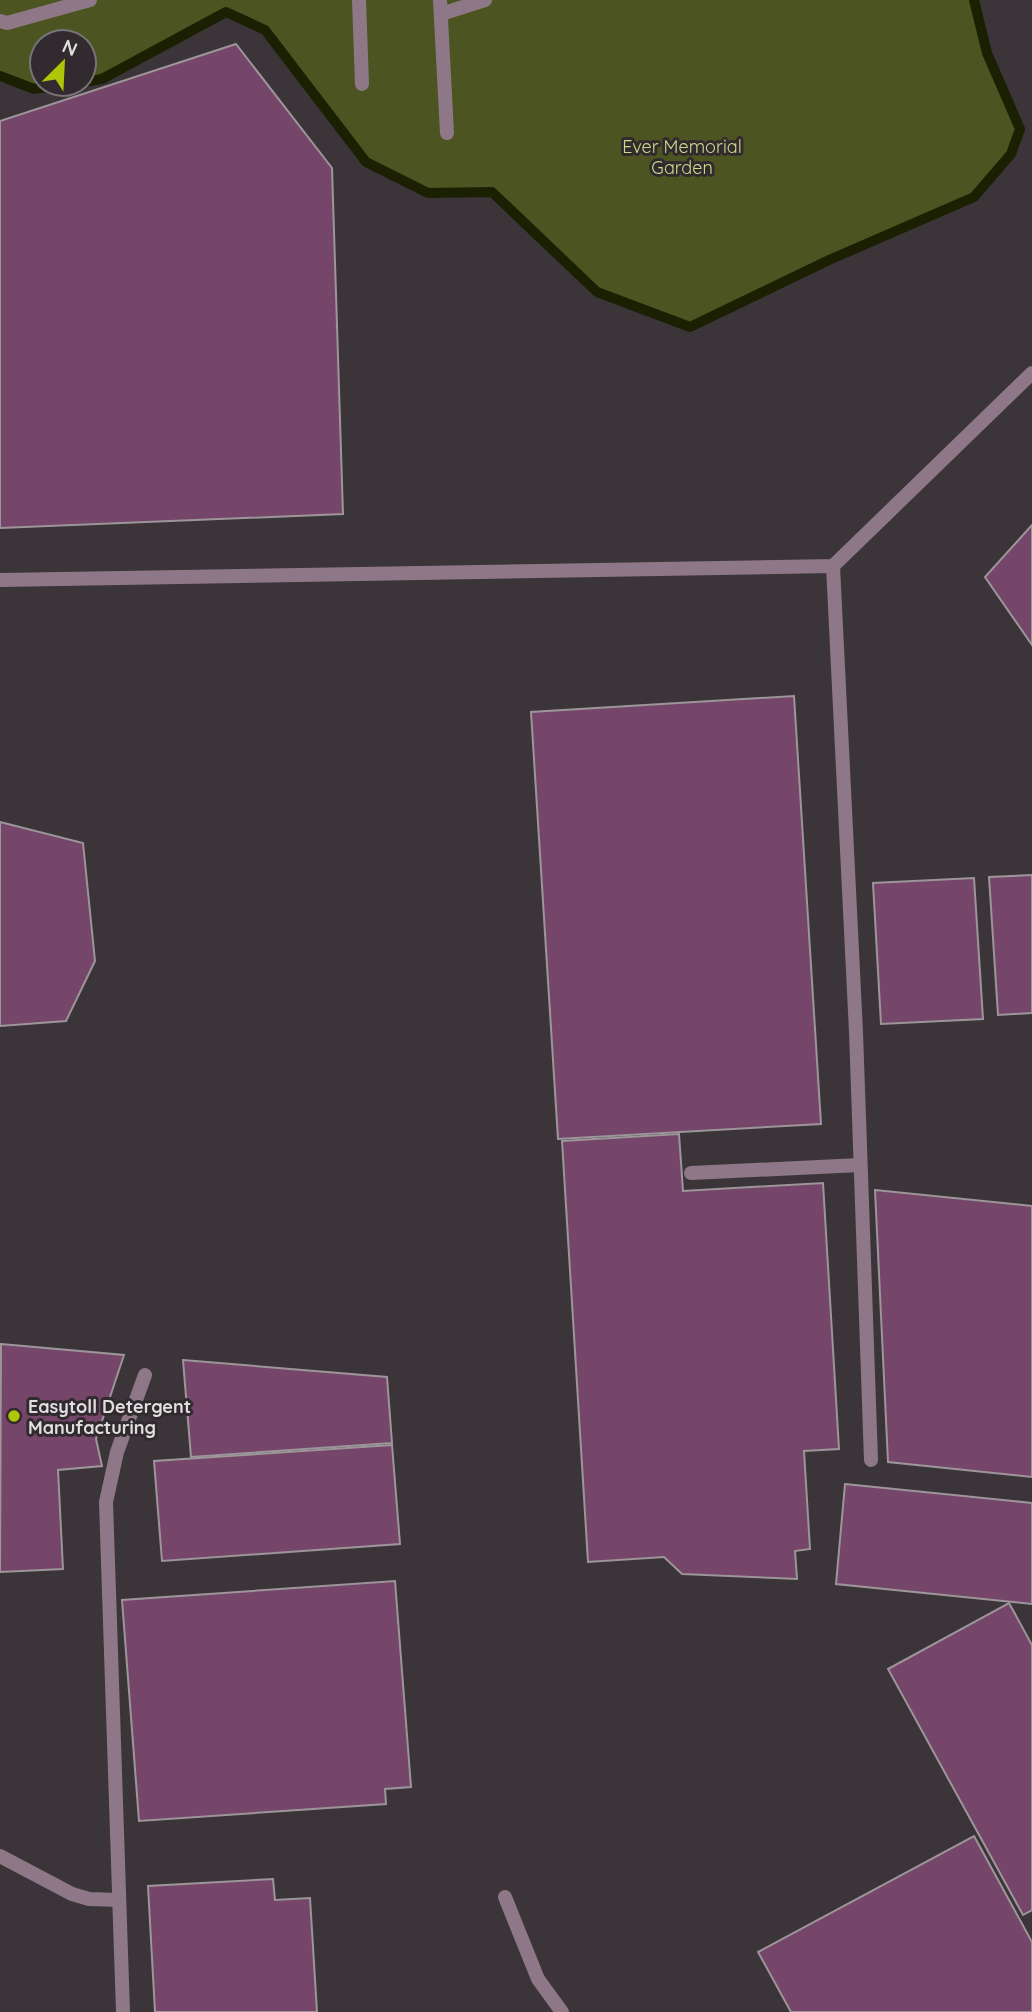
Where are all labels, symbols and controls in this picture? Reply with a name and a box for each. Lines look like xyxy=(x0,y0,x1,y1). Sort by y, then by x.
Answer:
north arrow xyxy=(28,28,98,98)
text: N xyxy=(59,34,81,61)
park label: Ever Memorial Garden xyxy=(622,135,742,179)
place label: Easytoll Detergent Manufacturing xyxy=(28,1395,191,1439)
marker: Easytoll Detergent Manufacturing xyxy=(6,1408,22,1424)

